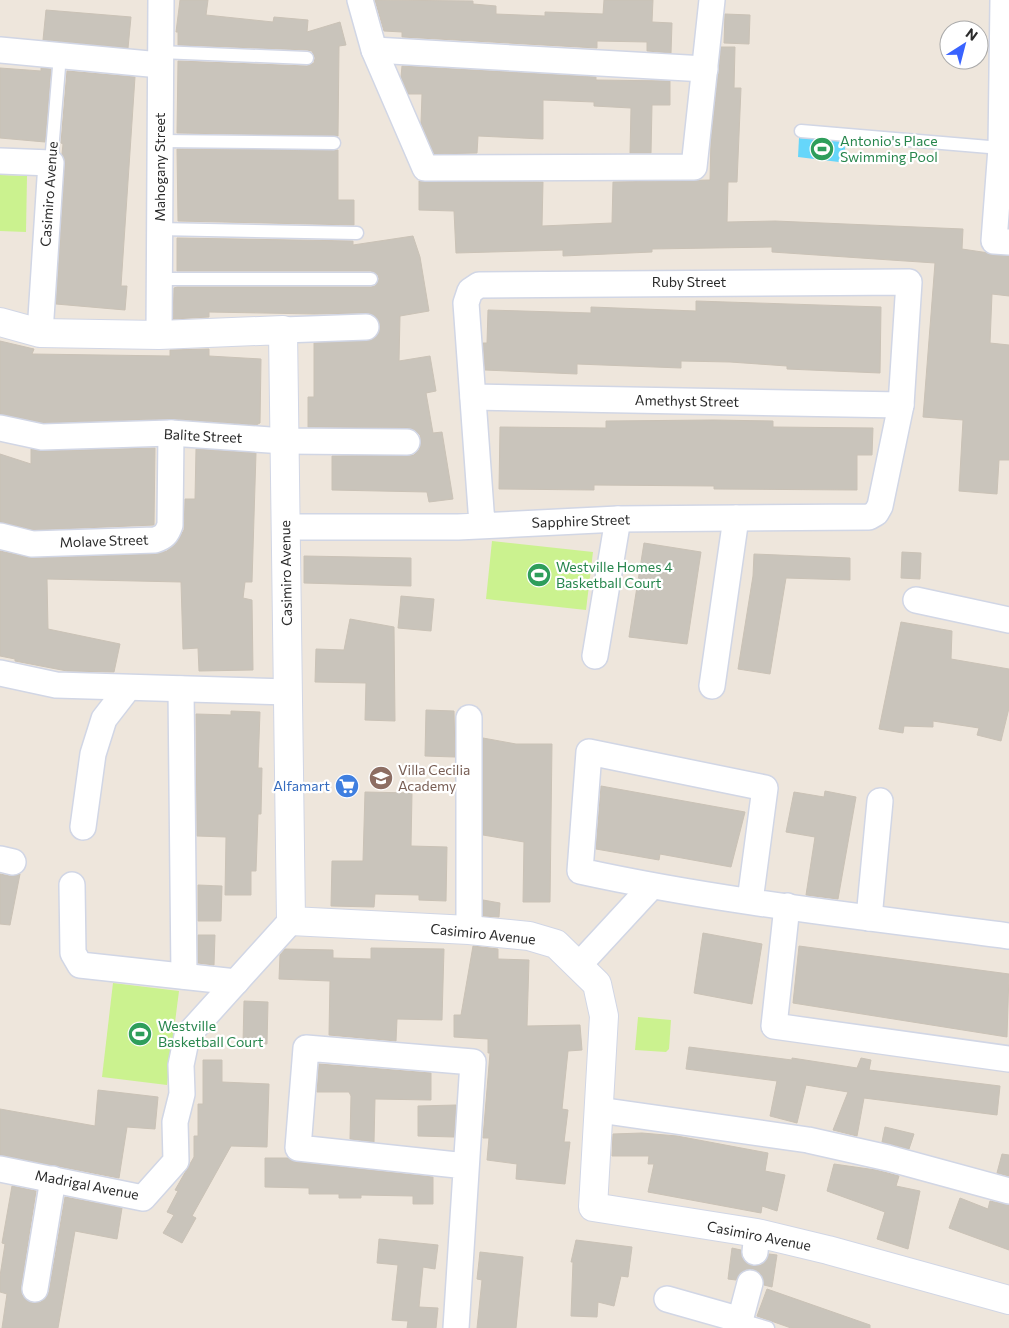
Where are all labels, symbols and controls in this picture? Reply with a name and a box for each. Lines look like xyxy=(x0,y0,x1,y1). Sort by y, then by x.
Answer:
north arrow xyxy=(939,20,989,70)
text: N xyxy=(963,24,981,44)
street label: Mahogany Street xyxy=(151,112,168,222)
place label: Antonio's Place Swimming Pool xyxy=(840,132,938,165)
sports icon: Antonio's Place Swimming Pool xyxy=(809,136,835,162)
street label: Casimiro Avenue xyxy=(36,141,61,247)
street label: Ruby Street xyxy=(652,273,727,290)
street label: Amethyst Street xyxy=(635,391,740,410)
street label: Balite Street xyxy=(163,425,243,446)
street label: Sapphire Street xyxy=(531,510,631,531)
street label: Casimiro Avenue xyxy=(276,520,295,626)
street label: Molave Street xyxy=(59,530,149,551)
place label: Westville Homes 4 Basketball Court xyxy=(556,558,673,591)
sports icon: Westville Homes 4 Basketball Court xyxy=(526,562,552,588)
place label: Villa Cecilia Academy xyxy=(398,761,470,794)
school or university icon: Villa Cecilia Academy xyxy=(368,765,394,791)
supermarket icon: Alfamart xyxy=(334,773,360,799)
place label: Alfamart xyxy=(273,777,330,794)
street label: Casimiro Avenue xyxy=(430,920,537,947)
place label: Westville Basketball Court xyxy=(158,1017,264,1050)
sports icon: Westville Basketball Court xyxy=(127,1021,153,1047)
street label: Madrigal Avenue xyxy=(34,1166,141,1203)
street label: Casimiro Avenue xyxy=(706,1217,813,1254)

